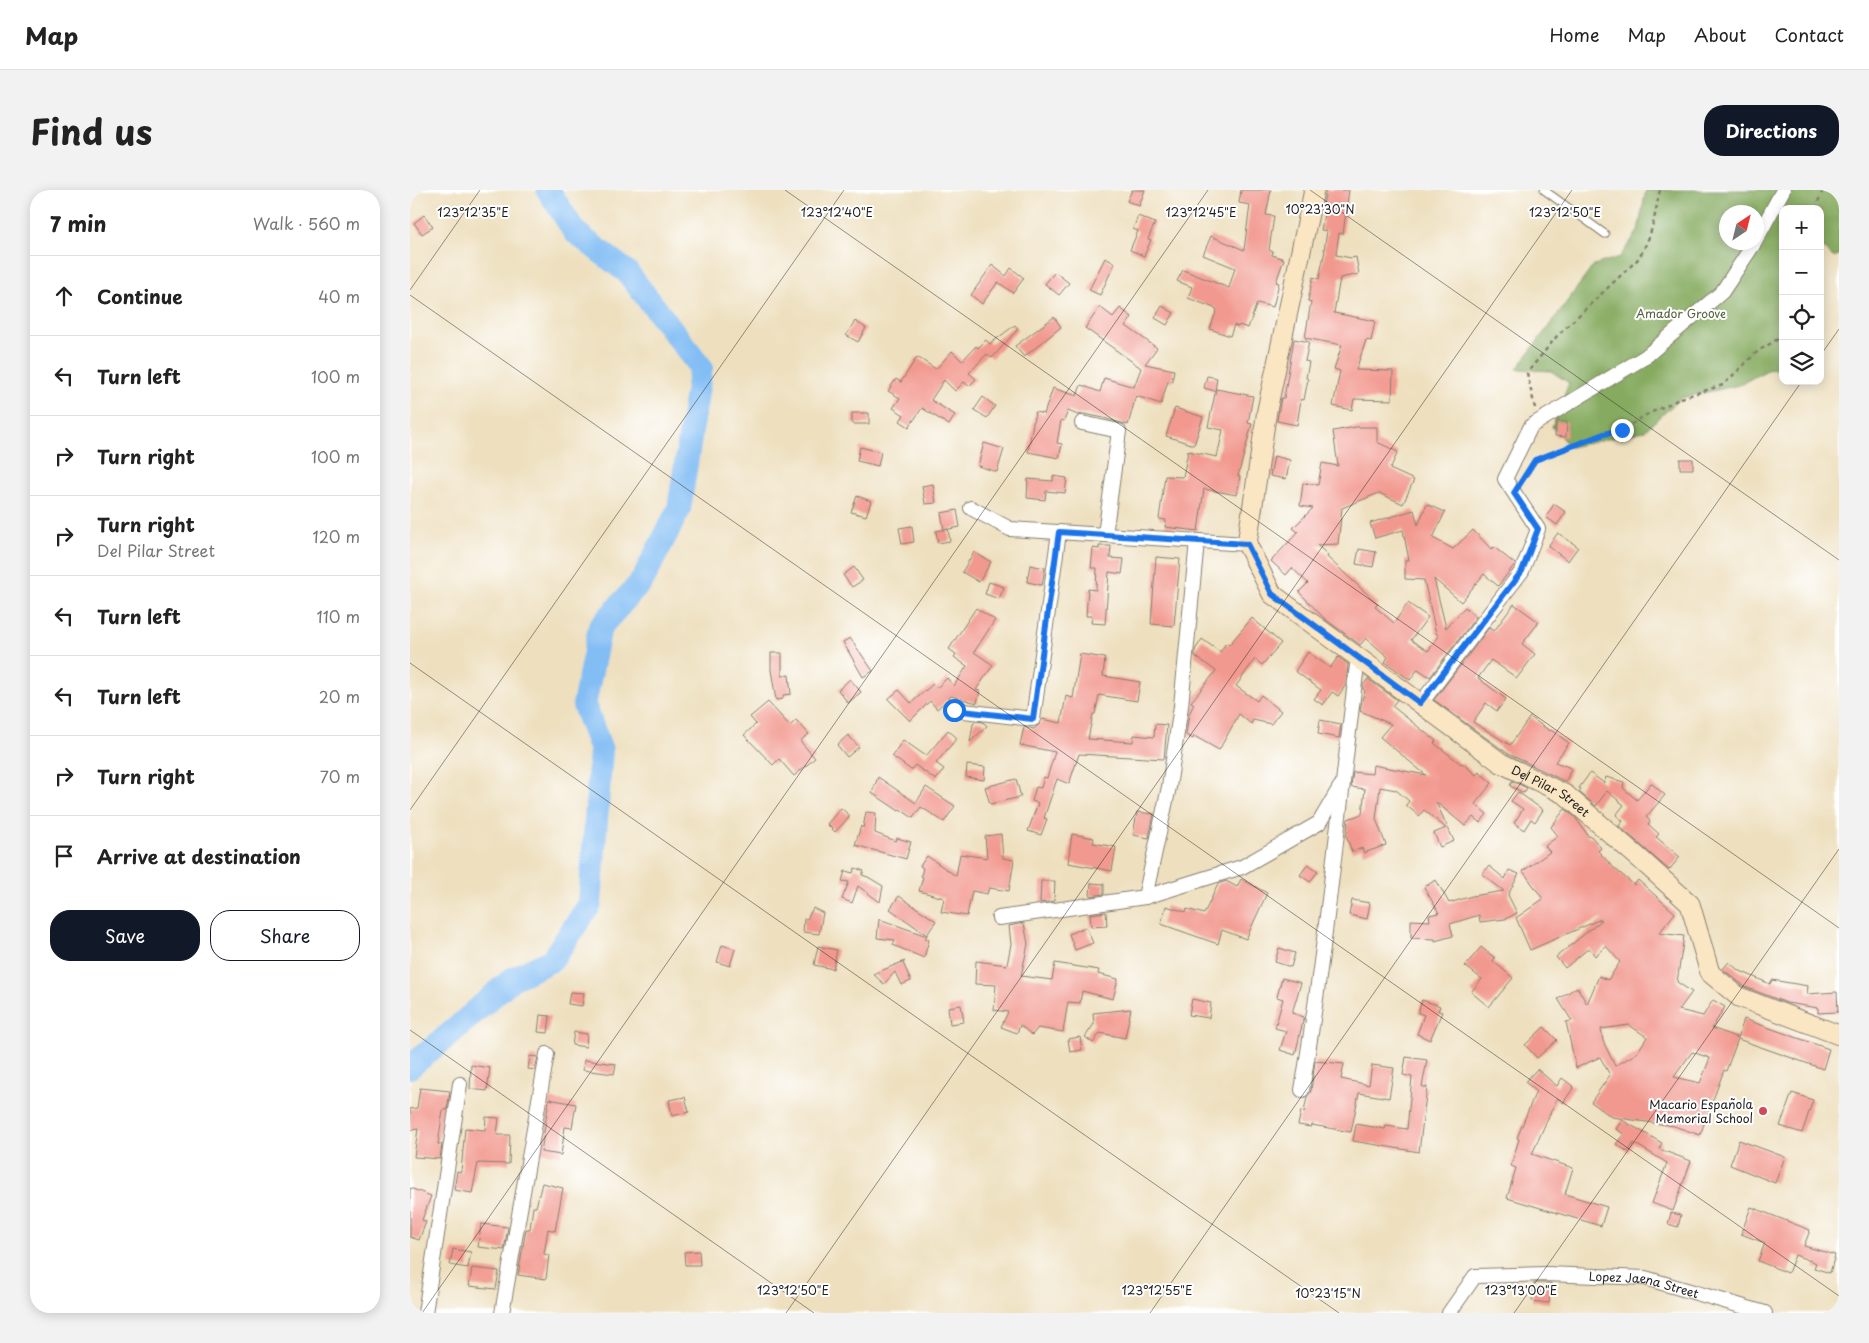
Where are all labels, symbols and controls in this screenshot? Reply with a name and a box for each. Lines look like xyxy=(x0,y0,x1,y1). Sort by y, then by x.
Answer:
text: Map xyxy=(25,17,78,53)
text: Home xyxy=(1549,21,1599,48)
text: Map xyxy=(1627,21,1666,48)
text: About xyxy=(1694,21,1746,48)
text: Contact xyxy=(1774,21,1844,48)
text: Find us xyxy=(30,104,152,157)
button: Directions xyxy=(1704,105,1839,156)
text: 10°23'30"N xyxy=(1285,200,1355,218)
text: 123°12'35"E xyxy=(437,203,509,221)
text: 123°12'40"E xyxy=(801,203,873,221)
text: 123°12'45"E xyxy=(1165,203,1237,221)
text: 123°12'50"E xyxy=(1529,203,1601,221)
north arrow xyxy=(1719,205,1764,250)
map controls xyxy=(1779,205,1824,385)
button: + xyxy=(1779,205,1824,250)
text: 7 min xyxy=(50,207,106,239)
text: Walk · 560 m xyxy=(253,211,360,235)
button: − xyxy=(1779,250,1824,295)
icon: ahead xyxy=(50,282,78,310)
text: Continue xyxy=(97,282,183,310)
text: 40 m xyxy=(318,284,360,308)
button: locate xyxy=(1779,295,1824,340)
park label: Amador Groove xyxy=(1636,304,1726,322)
button: layers xyxy=(1779,340,1824,385)
icon: left xyxy=(50,362,78,390)
text: Turn left xyxy=(97,362,181,390)
text: 100 m xyxy=(311,364,360,388)
route end xyxy=(1611,419,1634,442)
icon: right xyxy=(50,442,78,470)
text: Turn right xyxy=(97,442,195,470)
text: 100 m xyxy=(311,444,360,468)
text: Turn right xyxy=(97,510,195,538)
icon: right xyxy=(50,522,78,550)
text: 120 m xyxy=(313,524,360,548)
text: Del Pilar Street xyxy=(97,538,215,562)
icon: left xyxy=(50,602,78,630)
text: Turn left xyxy=(97,602,181,630)
text: 110 m xyxy=(317,604,360,628)
icon: left xyxy=(50,682,78,710)
text: Turn left xyxy=(97,682,181,710)
text: 20 m xyxy=(319,684,360,708)
route start xyxy=(943,699,966,722)
street label: Del Pilar Street xyxy=(1508,761,1594,821)
icon: right xyxy=(50,762,78,790)
text: Turn right xyxy=(97,762,195,790)
text: 70 m xyxy=(320,764,360,788)
icon: arrive xyxy=(50,842,78,870)
text: Arrive at destination xyxy=(97,842,301,870)
button: Save xyxy=(50,910,200,961)
button: Share xyxy=(210,910,360,961)
place label: Macario Española Memorial School xyxy=(1649,1095,1754,1127)
marker: Macario Española Memorial School xyxy=(1757,1105,1769,1117)
street label: Lopez Jaena Street xyxy=(1588,1267,1701,1302)
text: 123°12'50"E xyxy=(757,1281,829,1299)
text: 123°12'55"E xyxy=(1121,1281,1193,1299)
text: 123°13'00"E xyxy=(1485,1281,1557,1299)
text: 10°23'15"N xyxy=(1295,1284,1361,1302)

